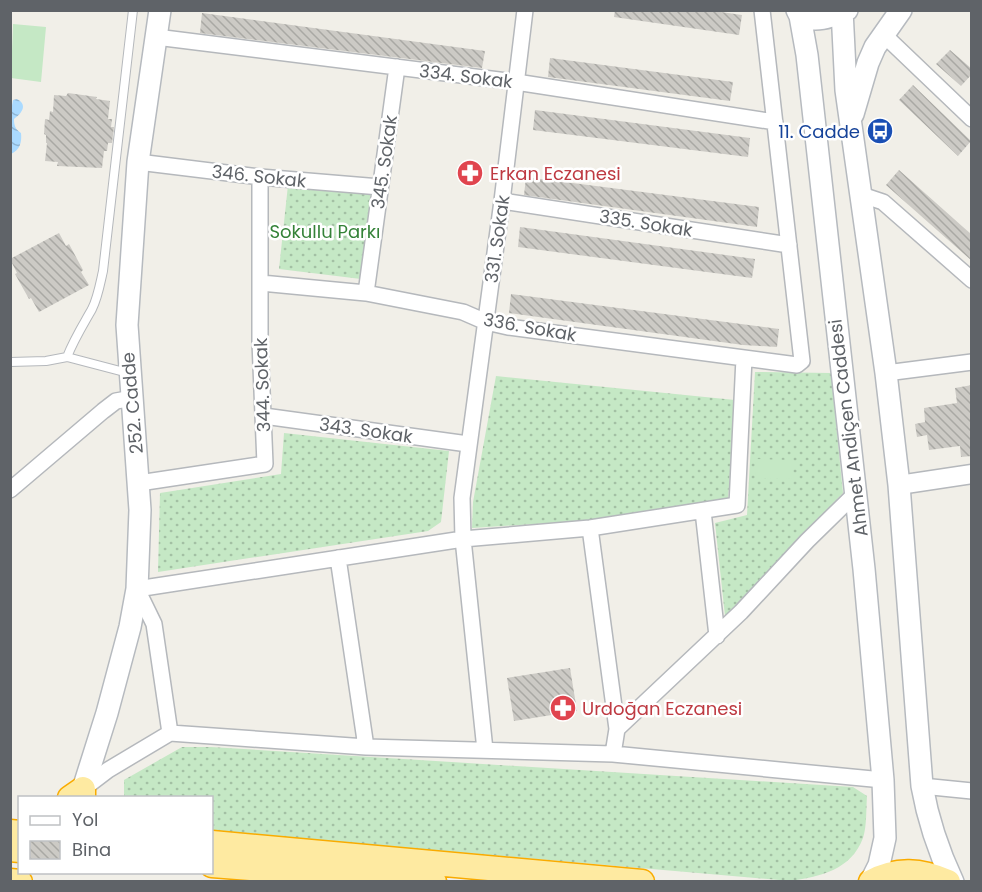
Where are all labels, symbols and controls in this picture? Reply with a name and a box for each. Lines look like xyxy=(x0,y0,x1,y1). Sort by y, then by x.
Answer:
street label: 334. Sokak xyxy=(418,58,515,94)
street label: 345. Sokak xyxy=(365,113,403,211)
bus stop icon: 11. Cadde xyxy=(865,116,895,146)
place label: 11. Cadde xyxy=(778,119,860,144)
pharmacy icon: Erkan Eczanesi xyxy=(455,158,485,188)
street label: 346. Sokak xyxy=(211,159,308,193)
place label: Erkan Eczanesi xyxy=(490,161,621,186)
street label: 331. Sokak xyxy=(478,193,516,284)
street label: 335. Sokak xyxy=(598,203,695,243)
park label: Sokullu Parkı xyxy=(269,219,381,244)
street label: 336. Sokak xyxy=(482,307,579,348)
street label: Ahmet Andiçen Caddesi xyxy=(822,318,874,538)
street label: 344. Sokak xyxy=(248,337,276,433)
street label: 252. Cadde xyxy=(115,351,149,455)
street label: 343. Sokak xyxy=(318,411,415,449)
pharmacy icon: Urdoğan Eczanesi xyxy=(548,693,578,723)
place label: Urdoğan Eczanesi xyxy=(582,696,742,721)
legend xyxy=(18,796,213,874)
text: Yol xyxy=(72,807,98,832)
text: Bina xyxy=(72,837,111,862)

